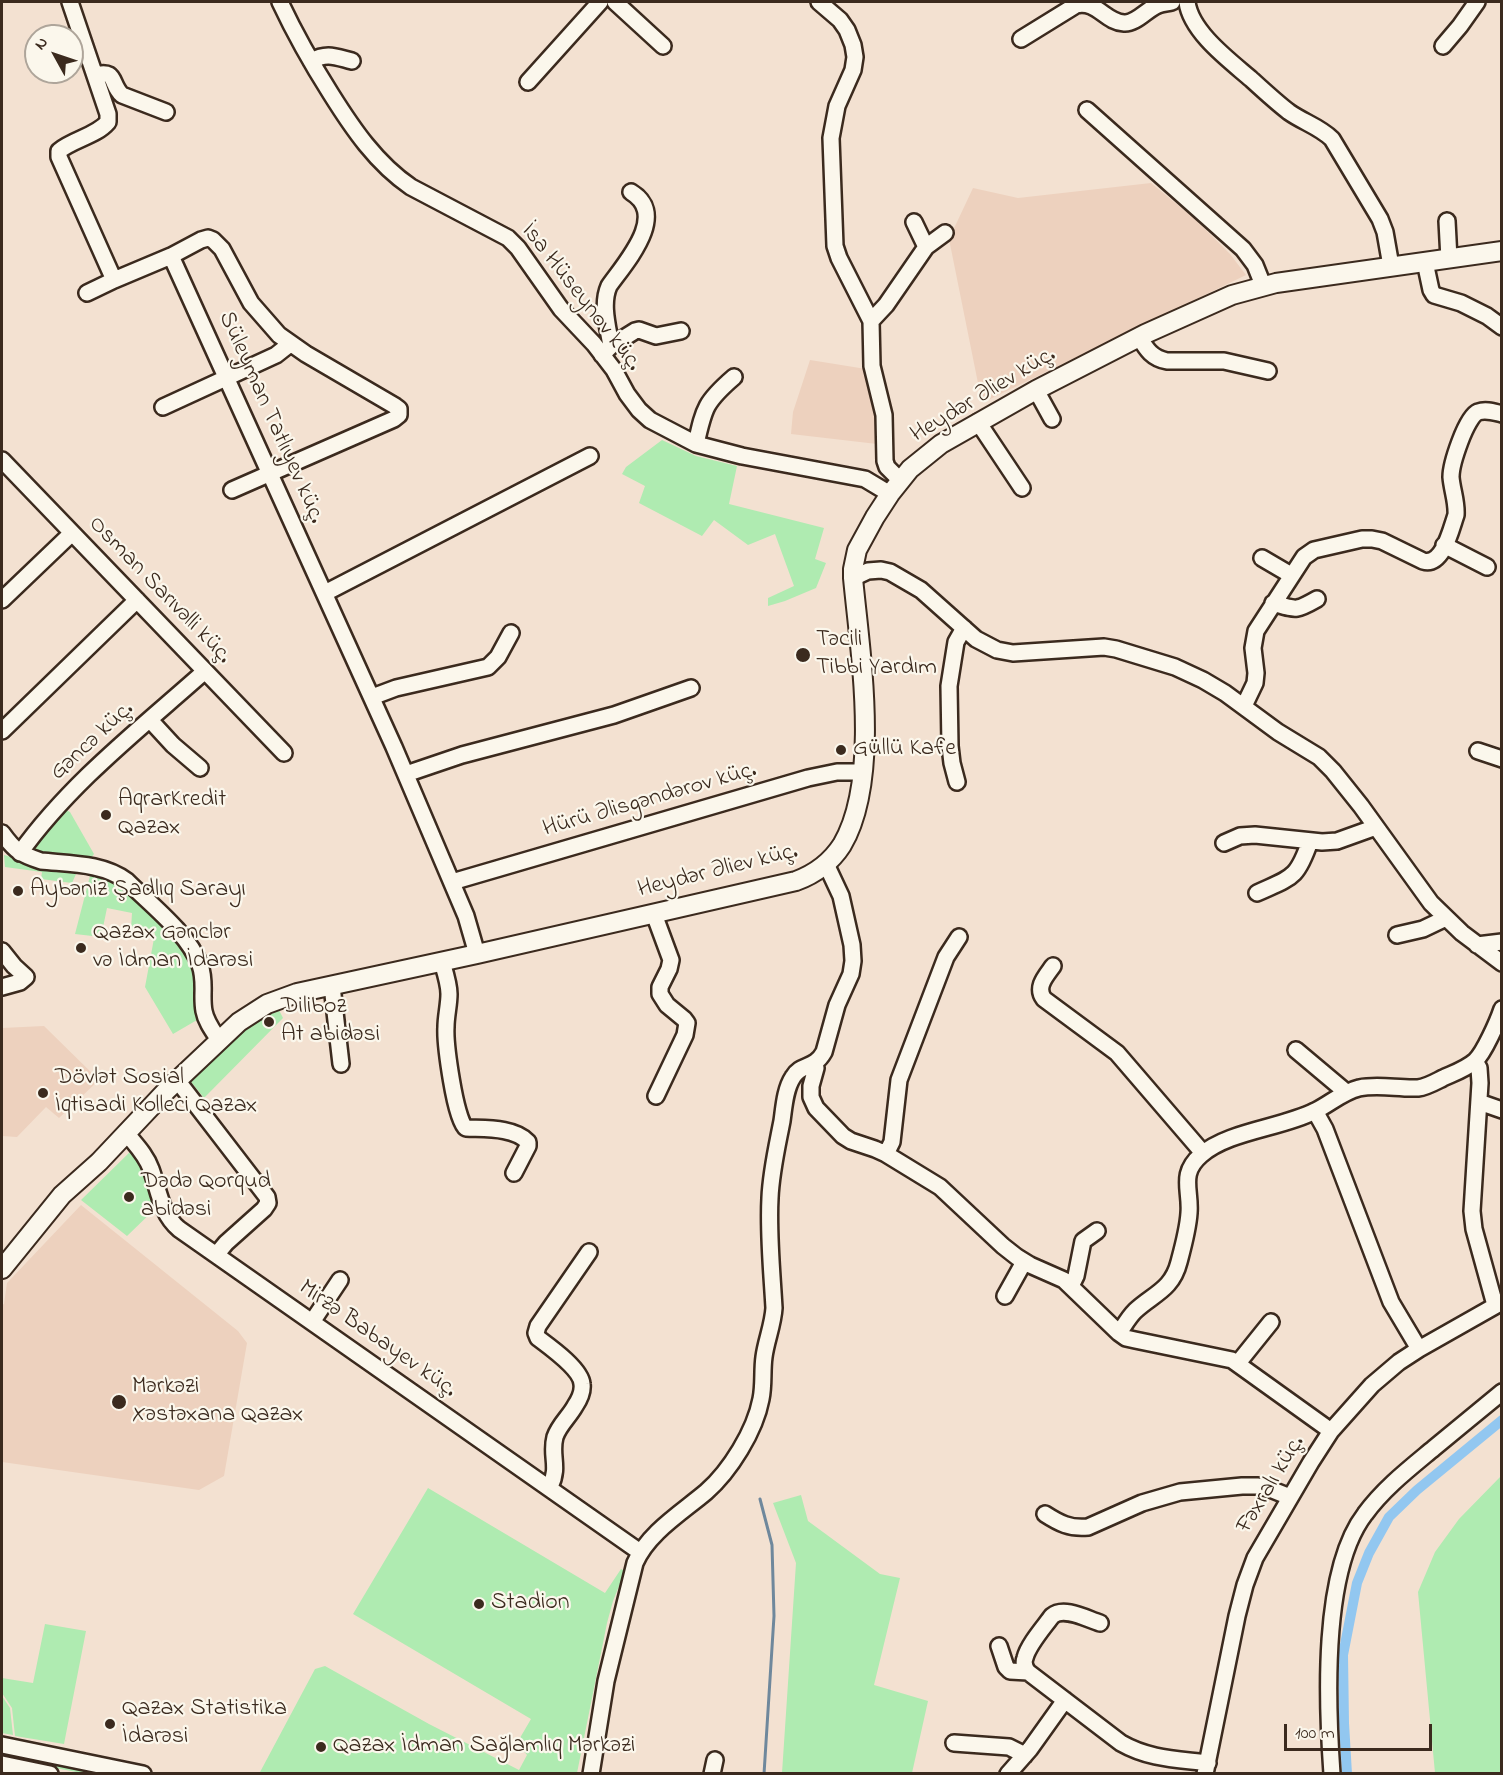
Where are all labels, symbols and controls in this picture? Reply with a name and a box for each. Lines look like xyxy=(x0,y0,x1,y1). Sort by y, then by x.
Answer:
north arrow xyxy=(24,24,84,84)
text: N xyxy=(29,32,54,56)
street label: İsa Hüseynov küç. xyxy=(513,218,647,378)
street label: Süleyman Tatlıyev küç. xyxy=(210,308,330,528)
street label: Heydər Əliev küç. xyxy=(906,341,1062,451)
street label: Osman Sarıvəlli küç. xyxy=(81,511,237,671)
place label: Təcili Tibbi Yardım xyxy=(816,627,937,683)
marker: Təcili Tibbi Yardım xyxy=(794,646,812,664)
street label: Gəncə küç. xyxy=(45,696,141,788)
place label: Güllü Kafe xyxy=(853,736,956,764)
marker: Güllü Kafe xyxy=(834,743,848,757)
street label: Hürü Əlisgəndərov küç. xyxy=(540,757,760,845)
place label: AqrarKredit Qazax xyxy=(118,787,226,843)
marker: AqrarKredit Qazax xyxy=(99,808,113,822)
street label: Heydər Əliev küç. xyxy=(635,838,801,906)
place label: Aybəniz Şadlıq Sarayı xyxy=(30,877,246,905)
marker: Aybəniz Şadlıq Sarayı xyxy=(11,884,25,898)
place label: Qazax Gənclər və İdman İdarəsi xyxy=(93,920,253,976)
marker: Qazax Gənclər və İdman İdarəsi xyxy=(74,941,88,955)
place label: Diliboz At abidəsi xyxy=(281,994,380,1050)
marker: Diliboz At abidəsi xyxy=(262,1015,276,1029)
place label: Dövlət Sosial İqtisadi Kolleci Qazax xyxy=(55,1065,257,1121)
marker: Dövlət Sosial İqtisadi Kolleci Qazax xyxy=(36,1086,50,1100)
place label: Dədə Qorqud abidəsi xyxy=(141,1169,271,1225)
marker: Dədə Qorqud abidəsi xyxy=(122,1190,136,1204)
street label: Mirzə Babayev küç. xyxy=(292,1275,462,1405)
place label: Mərkəzi Xəstəxana Qazax xyxy=(132,1374,303,1430)
marker: Mərkəzi Xəstəxana Qazax xyxy=(110,1393,128,1411)
street label: Fəxralı küç. xyxy=(1232,1431,1312,1539)
place label: Stadion xyxy=(491,1590,570,1618)
marker: Stadion xyxy=(472,1597,486,1611)
place label: Qazax Statistika İdarəsi xyxy=(122,1696,287,1752)
scale bar xyxy=(1287,1712,1436,1750)
marker: Qazax Statistika İdarəsi xyxy=(103,1717,117,1731)
text: 100 m xyxy=(1295,1721,1335,1747)
place label: Qazax İdman Sağlamlıq Mərkəzi xyxy=(333,1733,635,1761)
marker: Qazax İdman Sağlamlıq Mərkəzi xyxy=(314,1740,328,1754)

